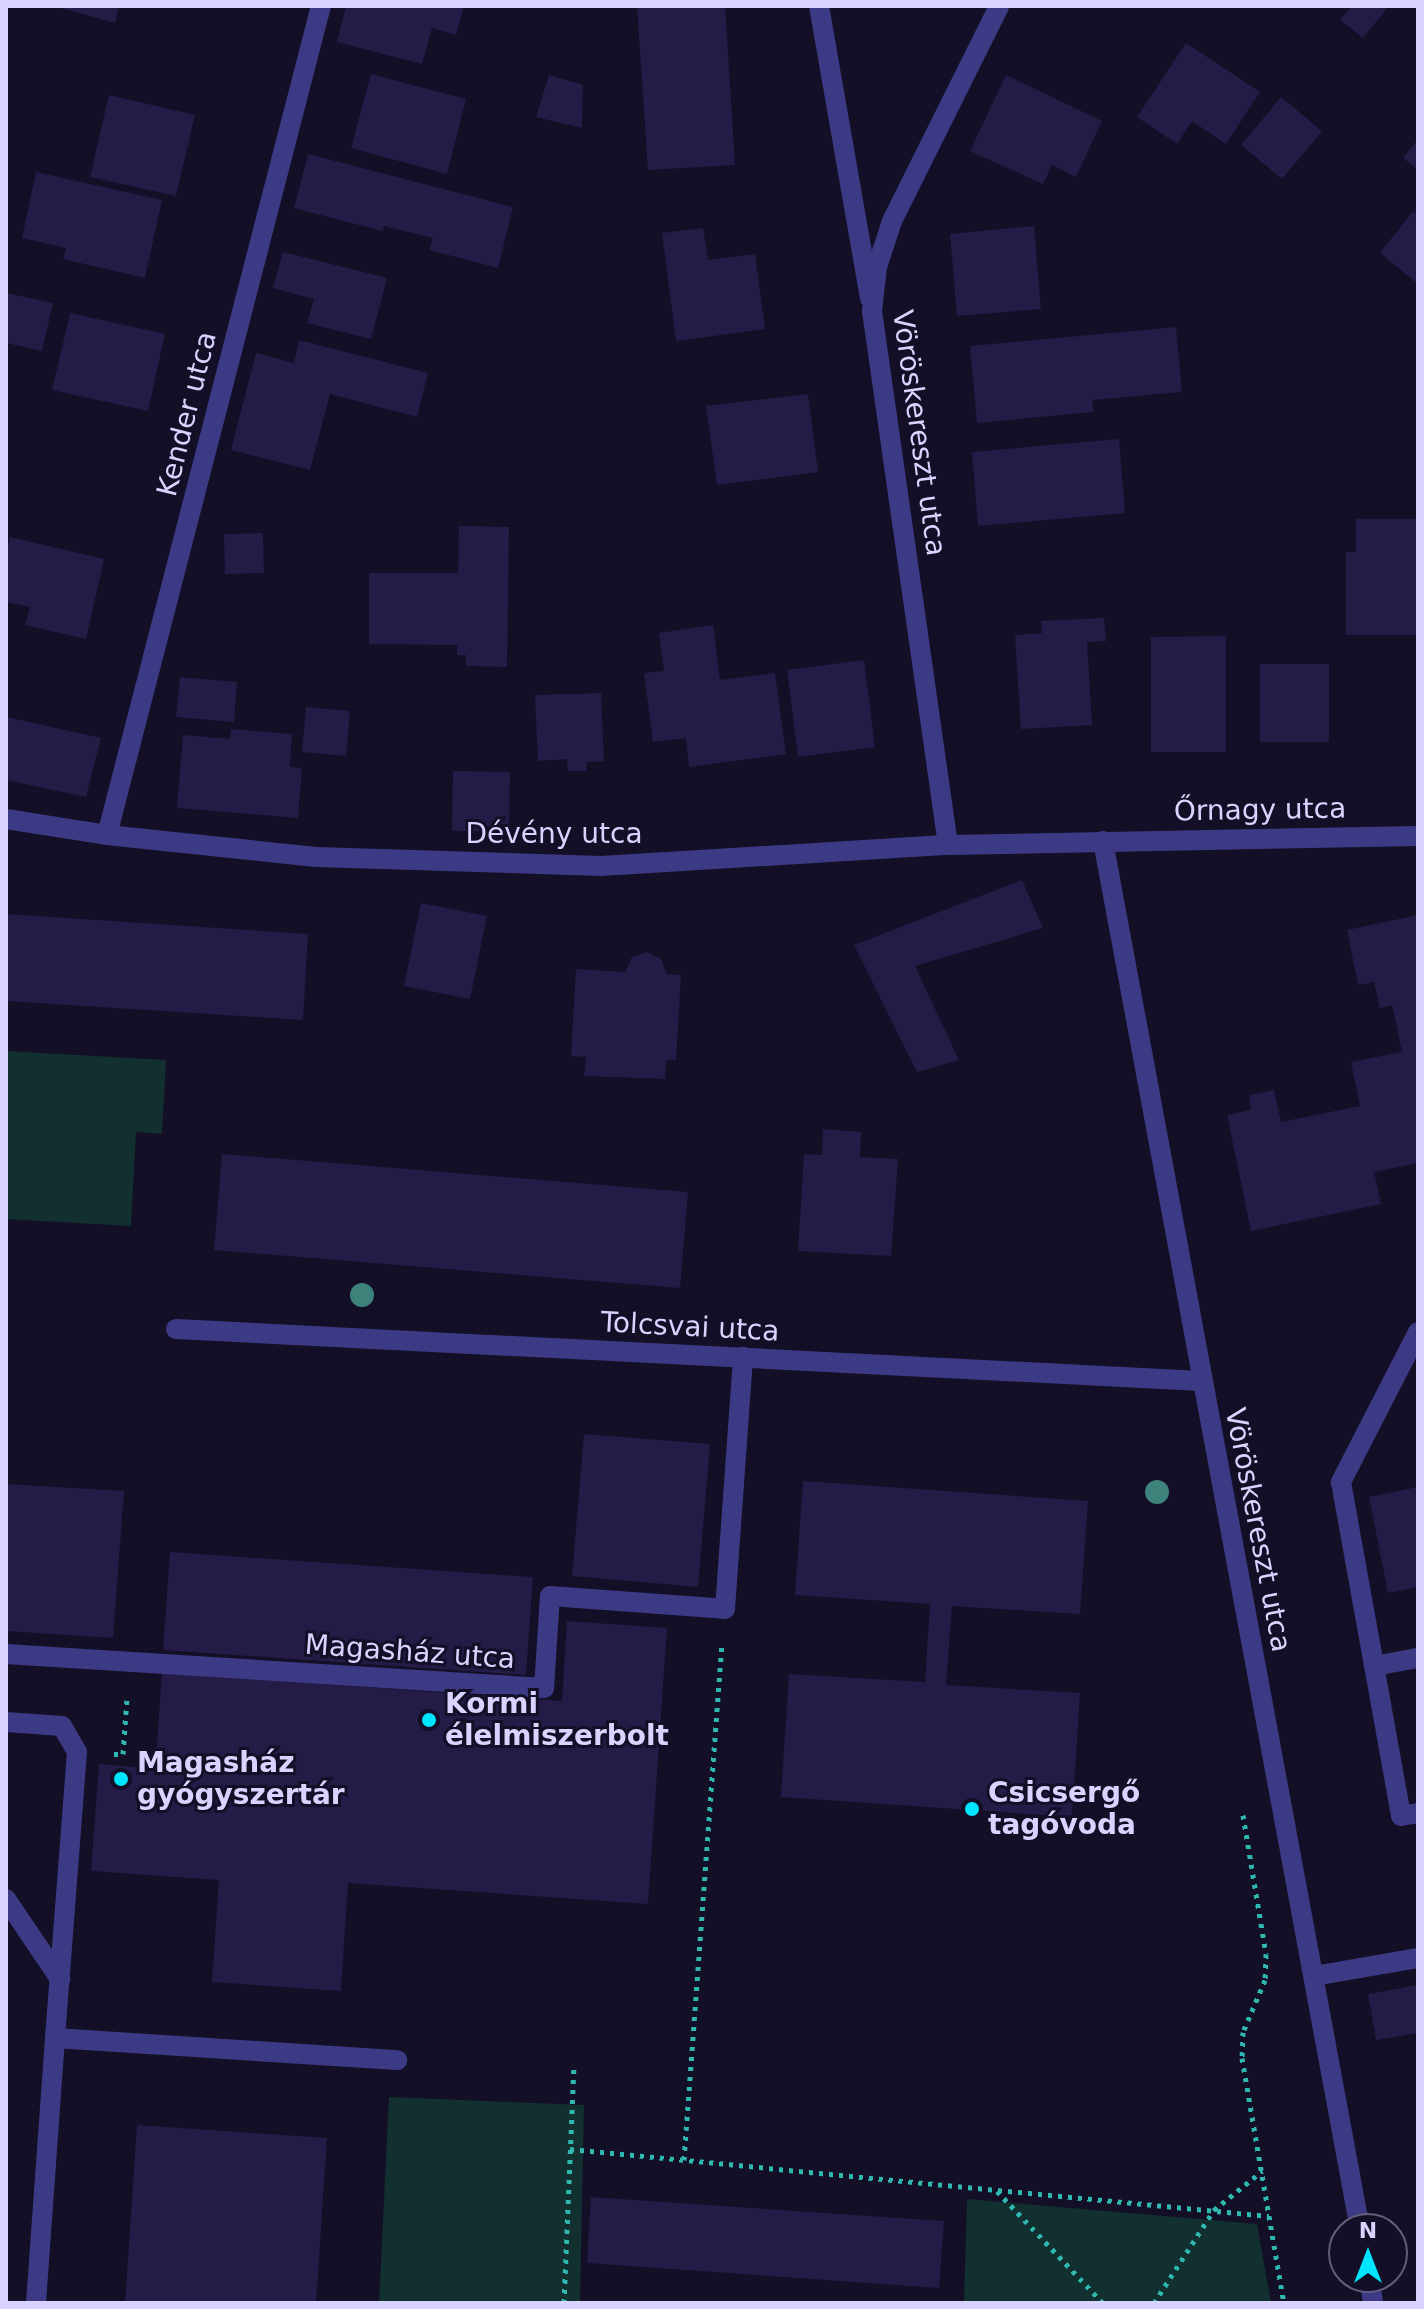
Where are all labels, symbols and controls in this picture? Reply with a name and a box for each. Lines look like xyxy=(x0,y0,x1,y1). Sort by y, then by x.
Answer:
street label: Vöröskereszt utca xyxy=(885,308,953,558)
street label: Kender utca xyxy=(150,328,224,500)
street label: Őrnagy utca xyxy=(1173,792,1347,828)
street label: Dévény utca xyxy=(465,817,643,851)
street label: Tolcsvai utca xyxy=(600,1306,780,1348)
street label: Vöröskereszt utca xyxy=(1218,1405,1298,1655)
street label: Magasház utca xyxy=(304,1628,516,1676)
place label: Kormi élelmiszerbolt xyxy=(445,1687,669,1753)
marker: Kormi élelmiszerbolt xyxy=(420,1711,438,1729)
place label: Magasház gyógyszertár xyxy=(137,1746,345,1812)
marker: Magasház gyógyszertár xyxy=(112,1770,130,1788)
place label: Csicsergő tagóvoda xyxy=(988,1776,1140,1842)
marker: Csicsergő tagóvoda xyxy=(963,1800,981,1818)
north arrow xyxy=(1328,2213,1408,2293)
text: N xyxy=(1359,2218,1377,2243)

